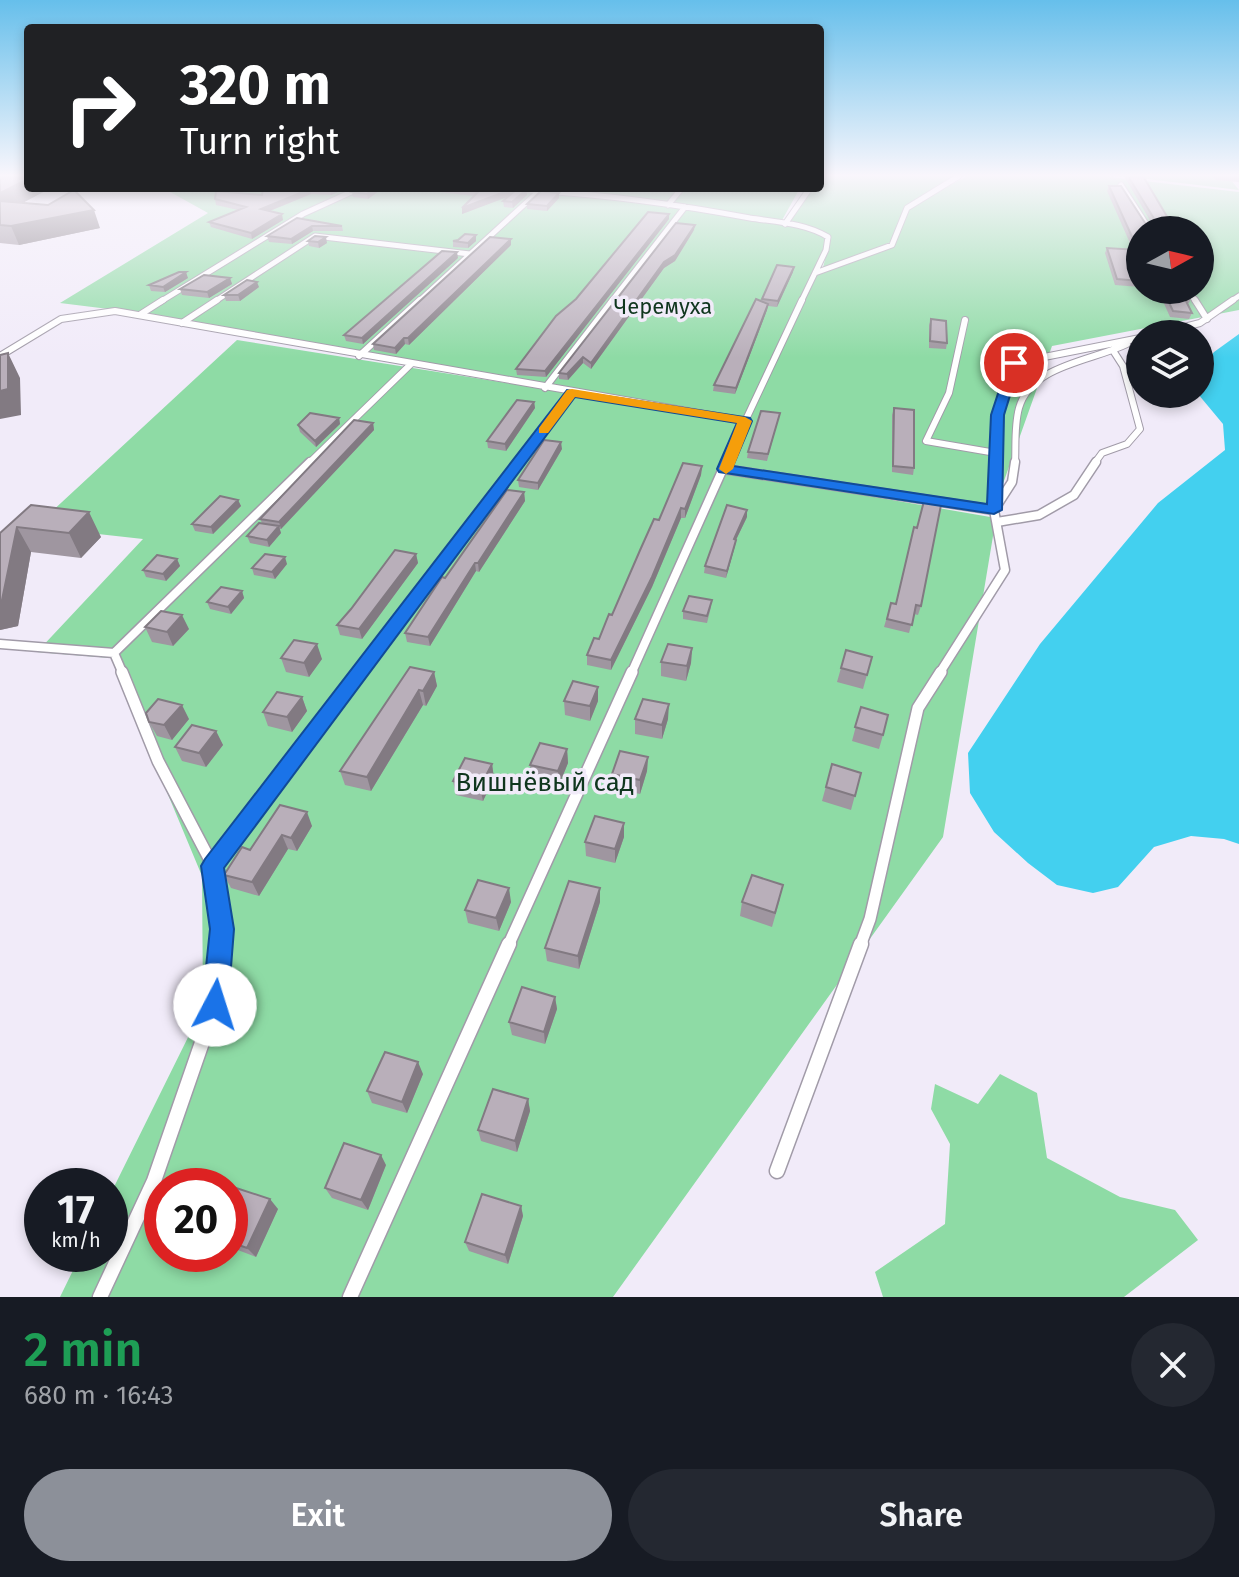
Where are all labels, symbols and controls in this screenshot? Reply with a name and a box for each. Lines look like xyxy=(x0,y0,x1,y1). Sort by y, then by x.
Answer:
text: 320 m xyxy=(180,52,331,119)
icon: right xyxy=(48,56,152,160)
text: Turn right xyxy=(180,120,340,164)
north arrow xyxy=(1126,216,1214,304)
map controls xyxy=(1126,216,1214,408)
park label: Черемуха xyxy=(614,293,712,320)
button: layers xyxy=(1126,320,1214,408)
pin xyxy=(980,329,1048,397)
icon: arrive xyxy=(992,341,1036,385)
park label: Вишнёвый сад xyxy=(456,767,634,798)
position arrow xyxy=(173,963,257,1047)
speed limit sign: 20 xyxy=(144,1168,248,1272)
text: 17 xyxy=(57,1186,95,1234)
text: km/h xyxy=(51,1228,101,1252)
text: 2 min xyxy=(24,1321,142,1379)
button: close xyxy=(1131,1323,1215,1407)
text: 680 m · 16:43 xyxy=(24,1380,173,1411)
button: Exit xyxy=(24,1469,612,1561)
button: Share xyxy=(628,1469,1215,1561)

